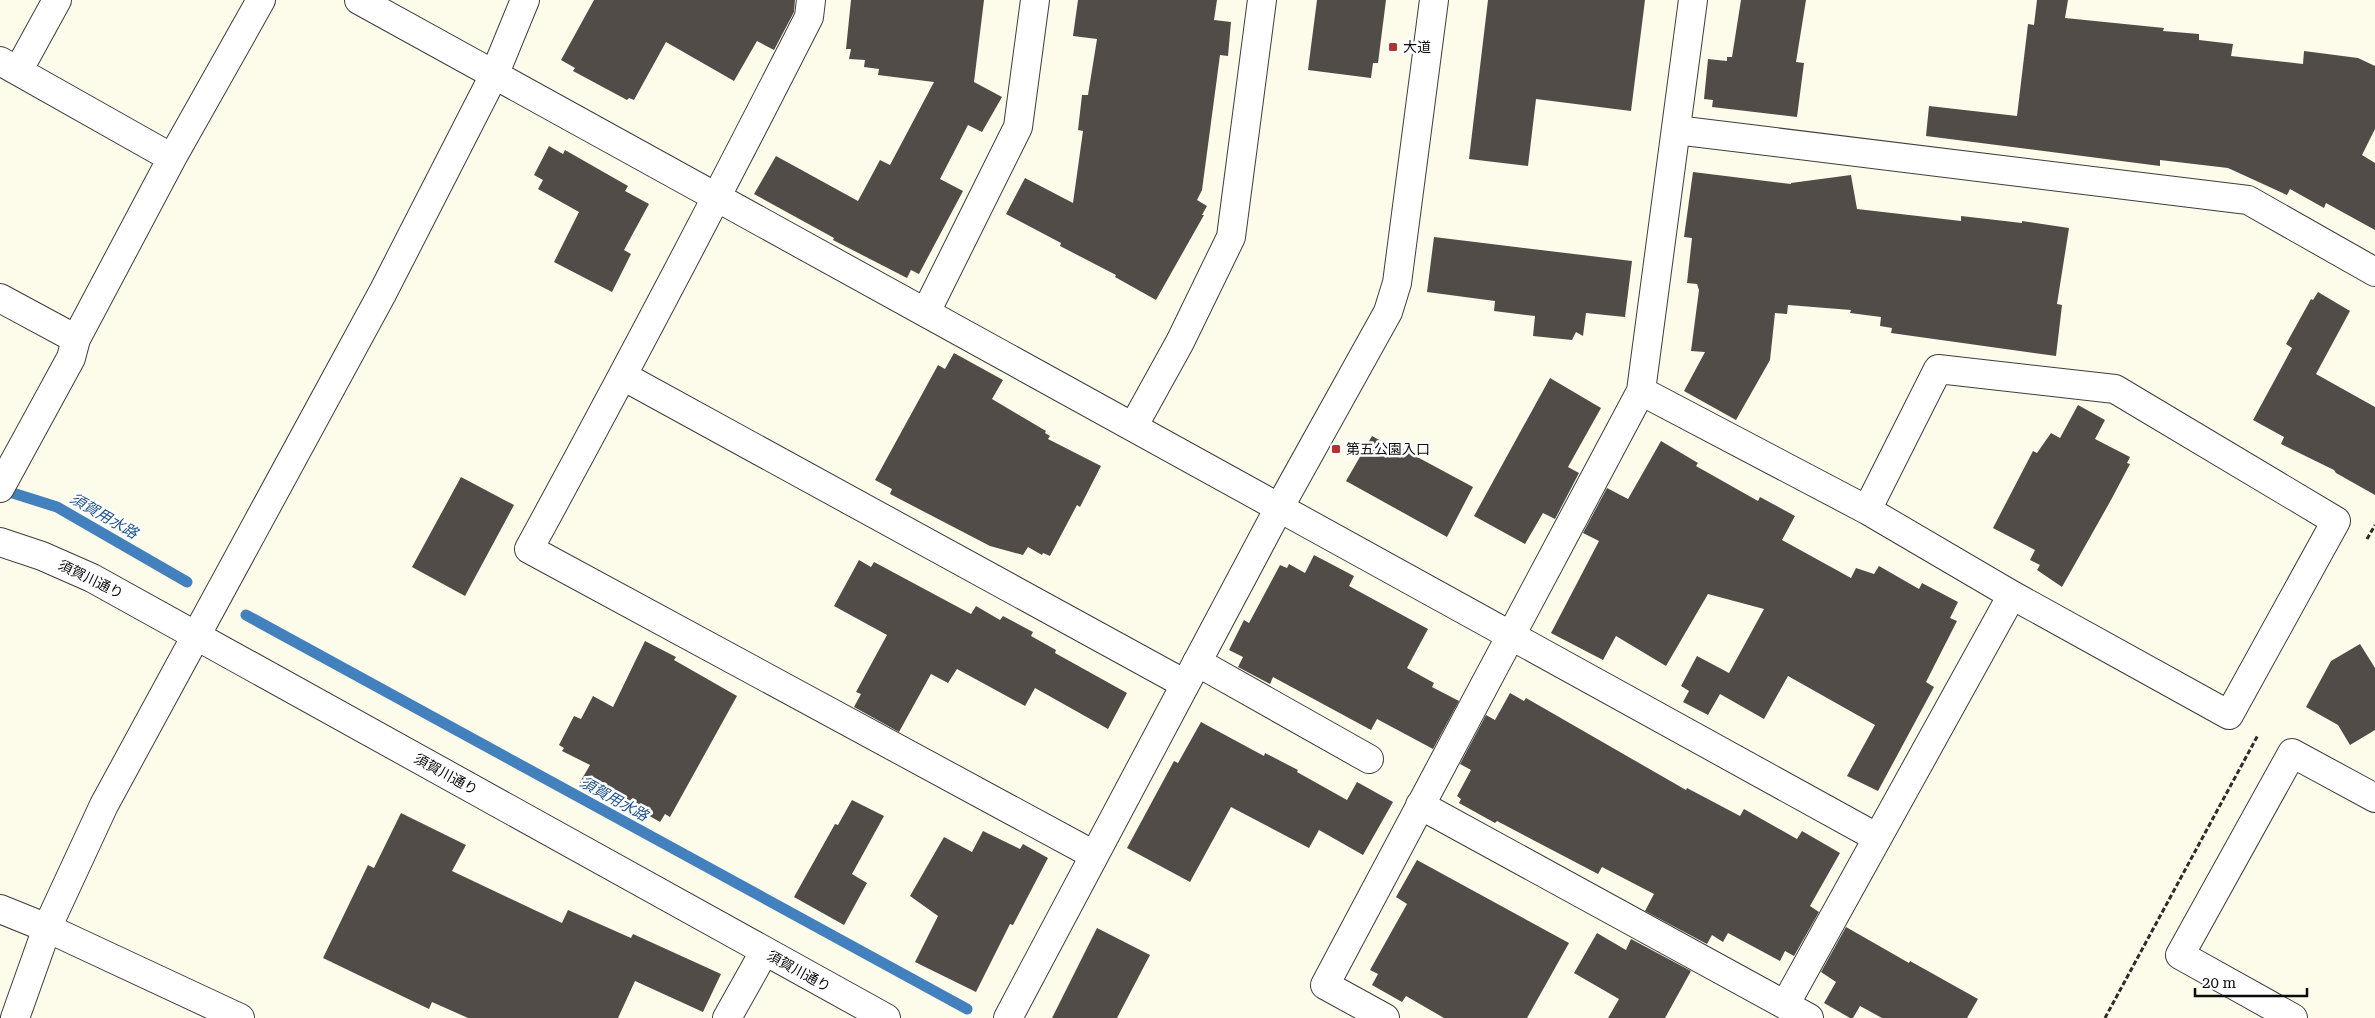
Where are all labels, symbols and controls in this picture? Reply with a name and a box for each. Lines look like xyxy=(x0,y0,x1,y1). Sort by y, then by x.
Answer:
place label: 大道 xyxy=(1403,39,1431,55)
marker: 大道 xyxy=(1387,41,1399,53)
place label: 第五公園入口 xyxy=(1346,441,1430,457)
marker: 第五公園入口 xyxy=(1330,443,1342,455)
water label: 須賀用水路 xyxy=(67,489,143,544)
street label: 須賀川通り xyxy=(56,556,126,602)
street label: 須賀川通り xyxy=(412,750,480,798)
water label: 須賀用水路 xyxy=(577,773,653,826)
street label: 須賀川通り xyxy=(765,947,833,995)
scale bar xyxy=(2195,966,2308,998)
text: 20 m xyxy=(2202,974,2237,992)

